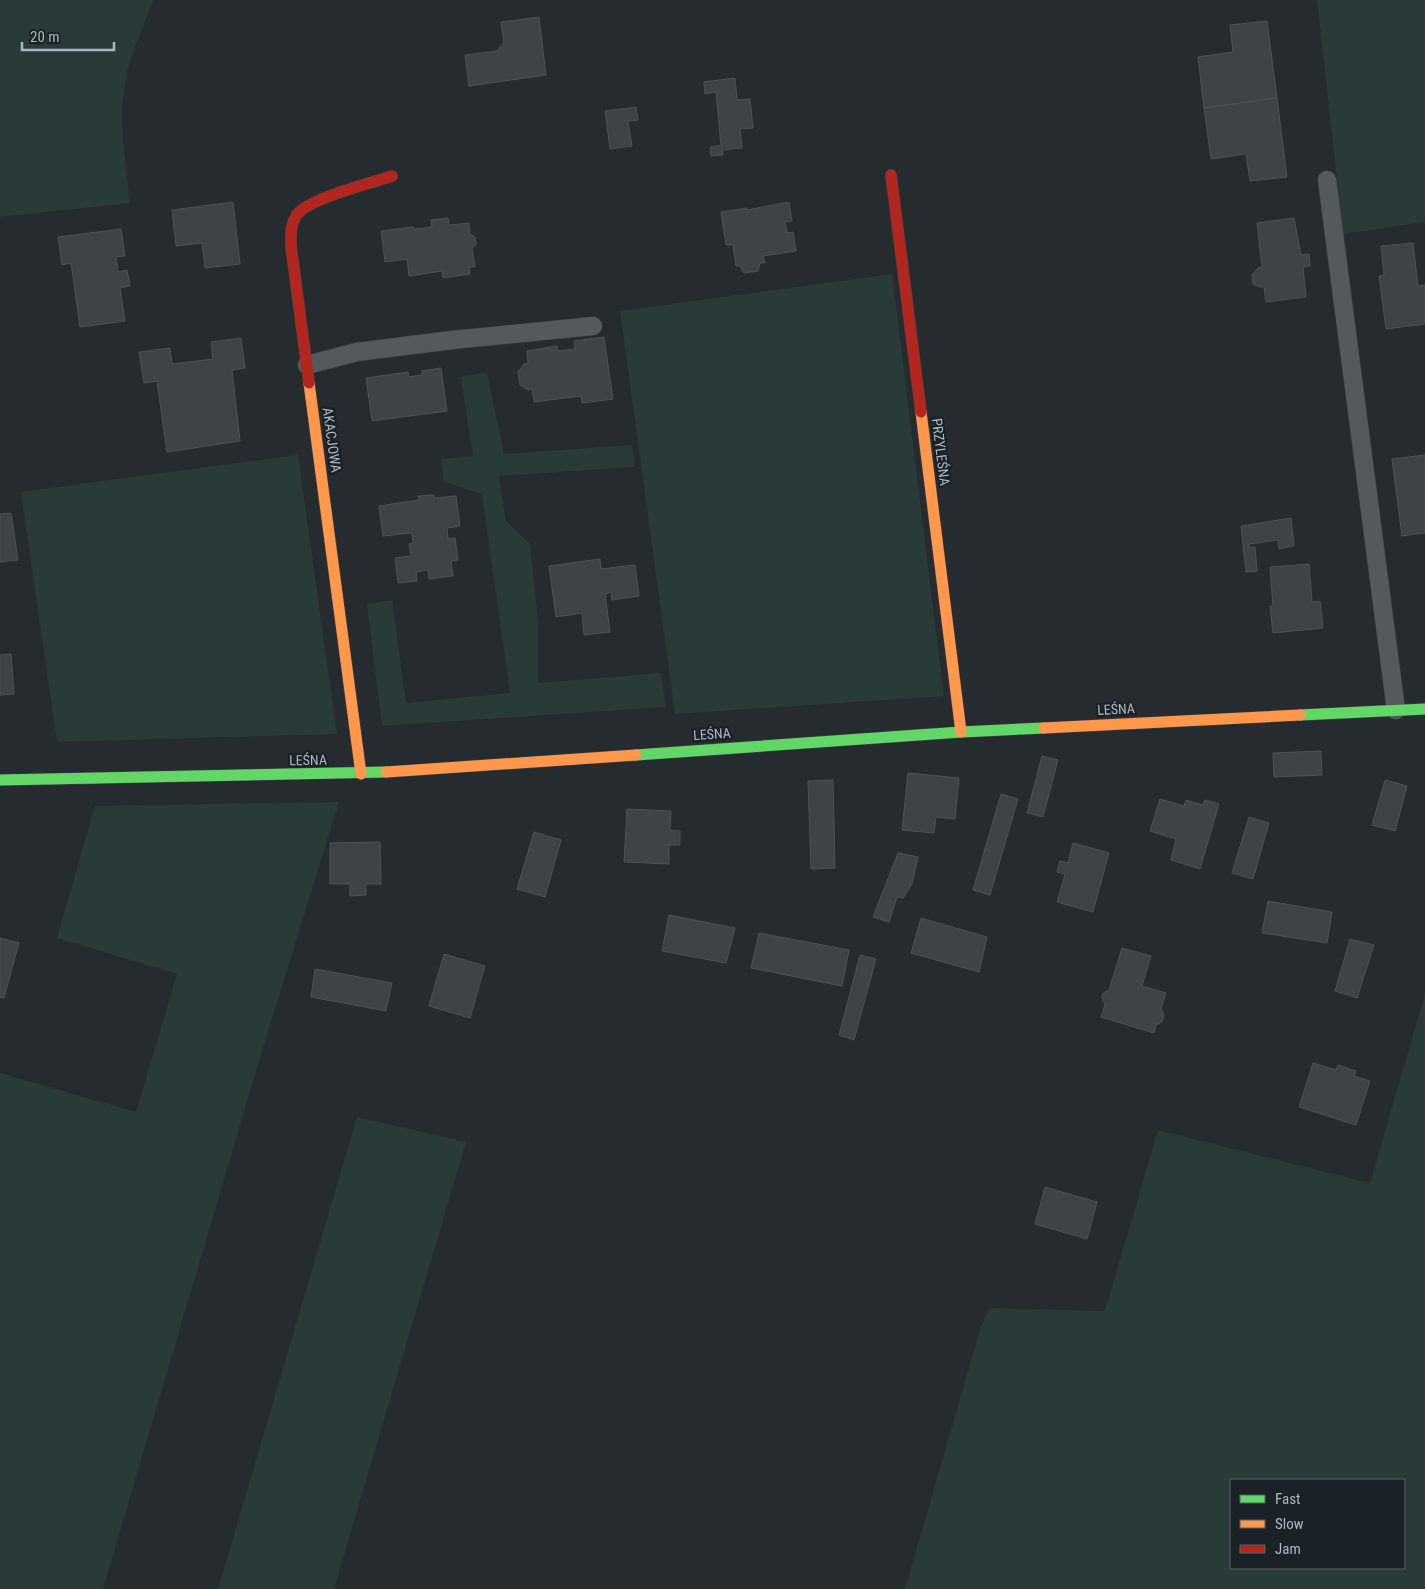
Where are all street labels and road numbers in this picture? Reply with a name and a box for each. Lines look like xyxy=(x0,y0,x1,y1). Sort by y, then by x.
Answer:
street label: AKACJOWA xyxy=(320,407,344,473)
street label: PRZYLEŚNA xyxy=(929,417,954,487)
street label: LEŚNA xyxy=(1097,699,1135,718)
street label: LEŚNA xyxy=(693,724,731,743)
street label: LEŚNA xyxy=(289,751,327,768)

